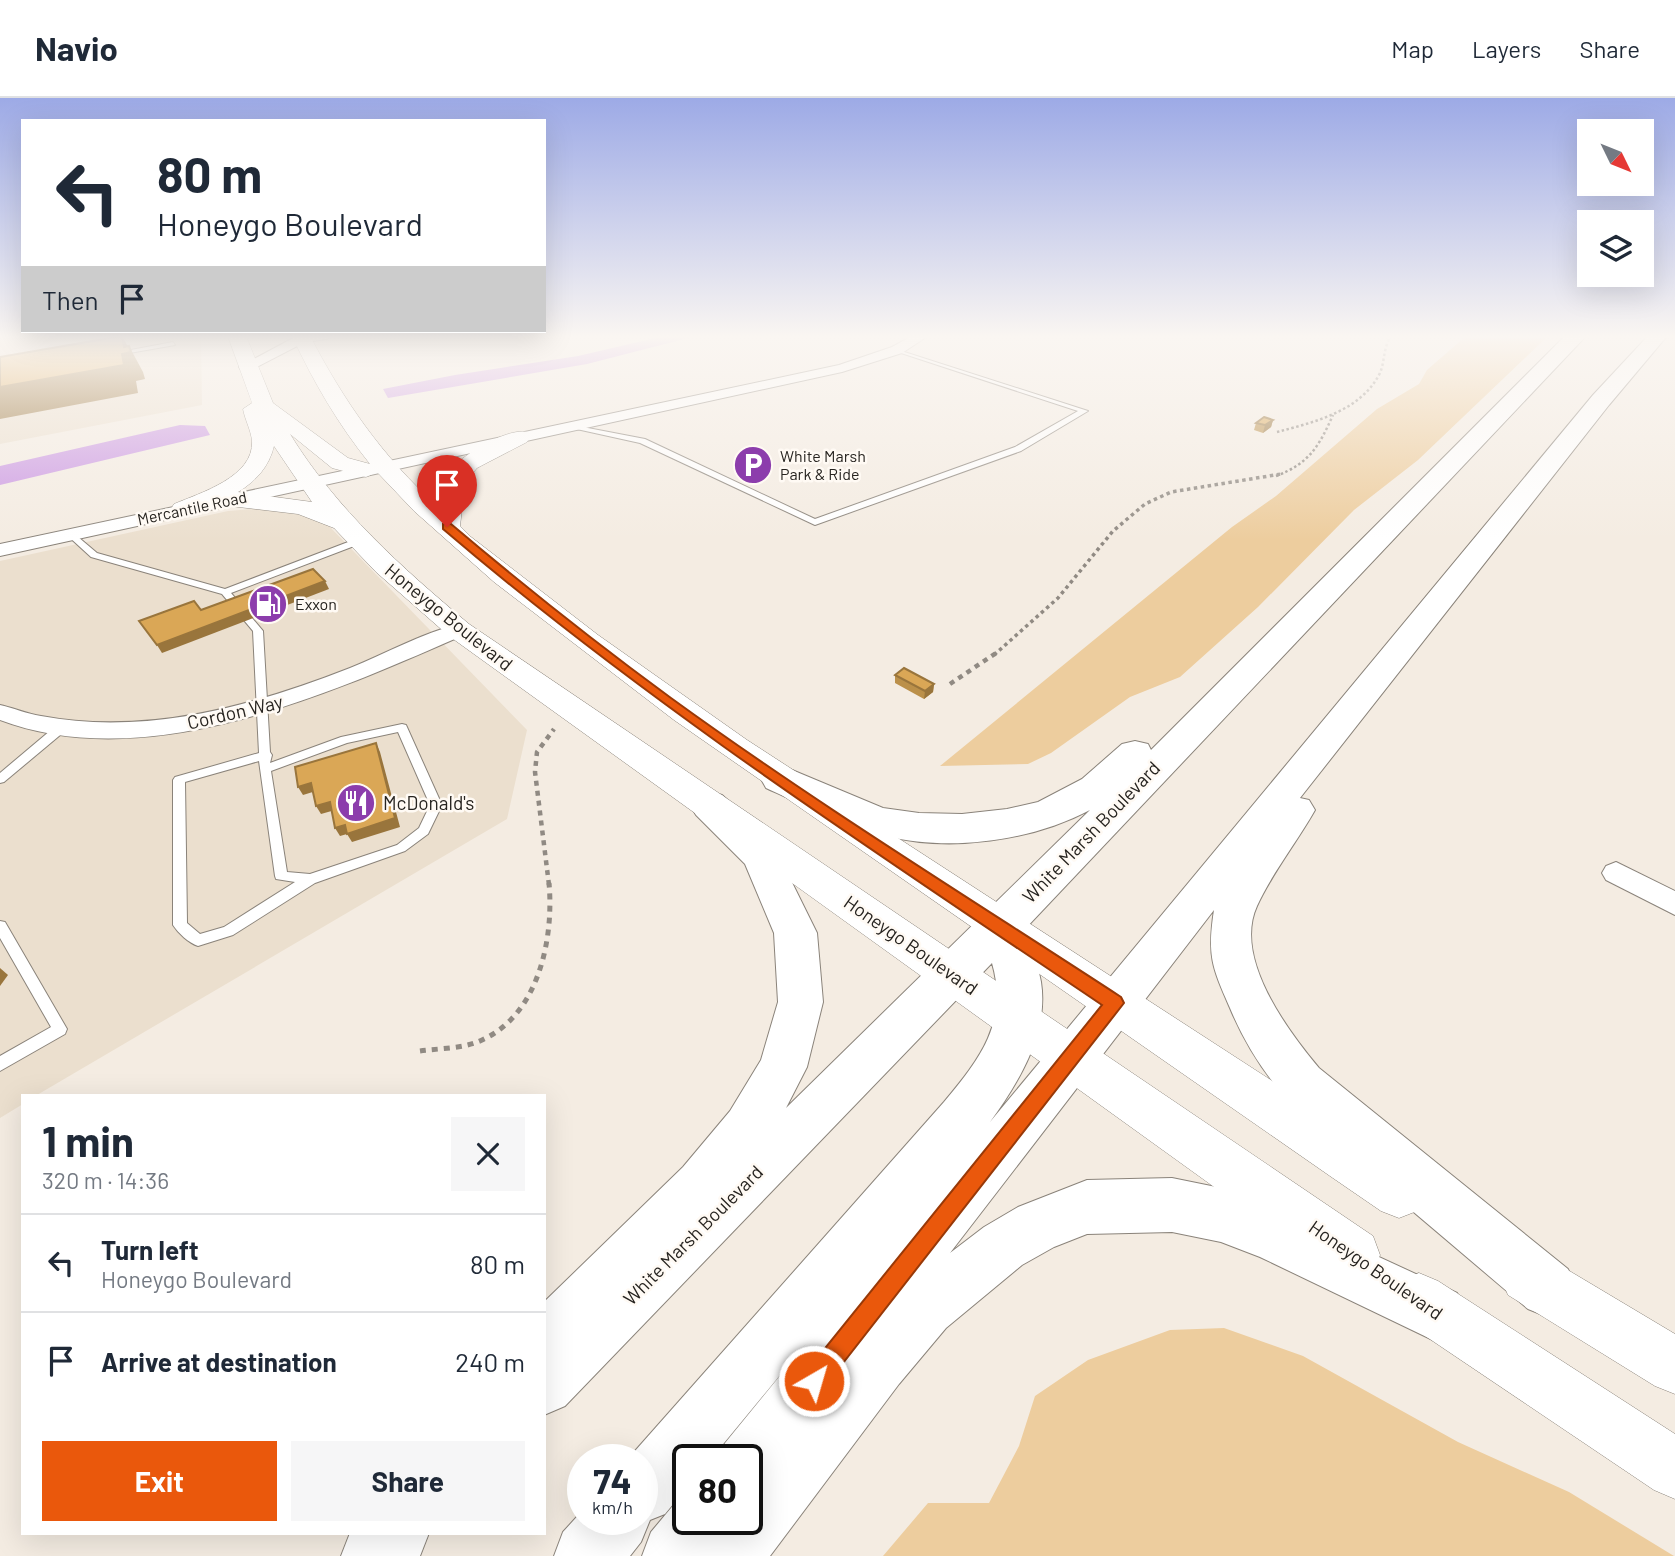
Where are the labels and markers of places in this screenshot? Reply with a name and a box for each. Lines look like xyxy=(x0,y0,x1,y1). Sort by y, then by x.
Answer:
parking icon: White Marsh Park & Ride xyxy=(732,444,774,486)
place label: White Marsh Park & Ride xyxy=(780,446,866,483)
pin xyxy=(417,455,477,527)
fuel station icon: Exxon xyxy=(247,583,289,625)
place label: Exxon xyxy=(295,594,337,613)
restaurant icon: McDonald's xyxy=(335,782,377,824)
place label: McDonald's xyxy=(383,791,474,814)

